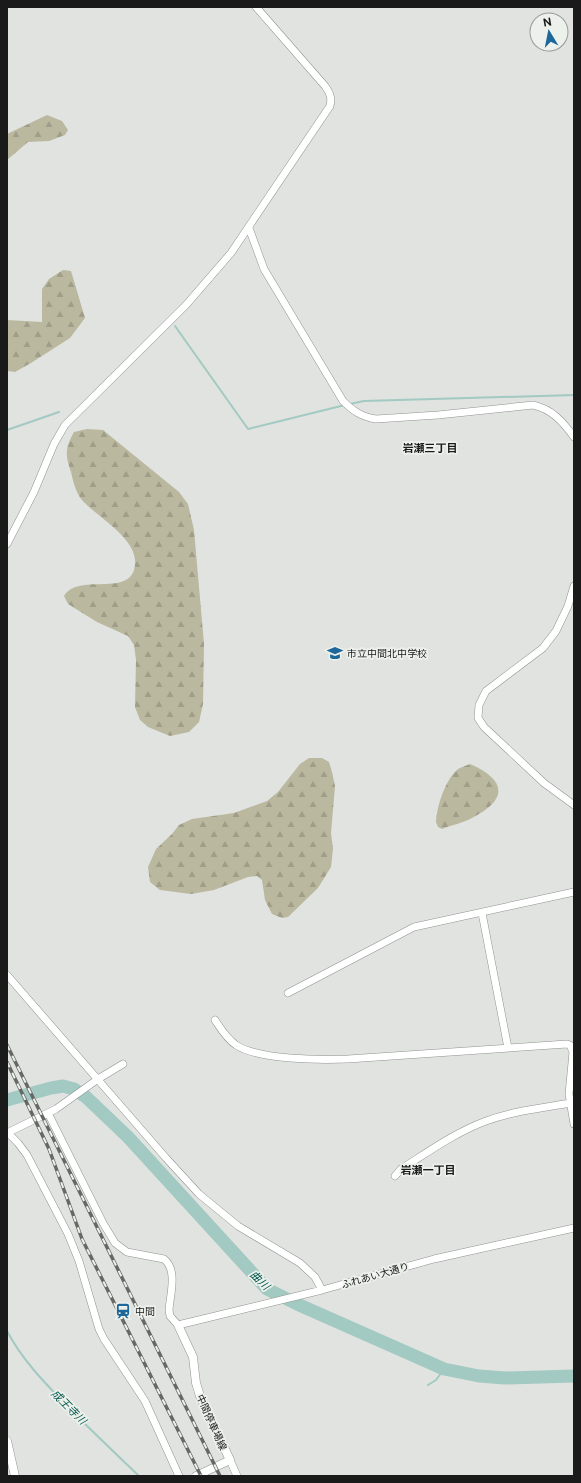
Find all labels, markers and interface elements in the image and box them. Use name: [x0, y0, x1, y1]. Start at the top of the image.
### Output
north arrow: [529, 12, 569, 52]
text: N: [542, 15, 553, 29]
district label: 岩瀬三丁目: [403, 442, 458, 454]
school or university icon: 市立中間北中学校: [326, 644, 344, 662]
place label: 市立中間北中学校: [347, 647, 427, 659]
district label: 岩瀬一丁目: [401, 1164, 456, 1176]
street label: ふれあい大通り: [340, 1260, 410, 1290]
water label: 曲川: [248, 1268, 273, 1293]
station icon: 中間: [114, 1302, 132, 1320]
place label: 中間: [135, 1305, 155, 1317]
water label: 成王寺川: [49, 1387, 90, 1428]
street label: 中間停車場線: [194, 1392, 230, 1452]

